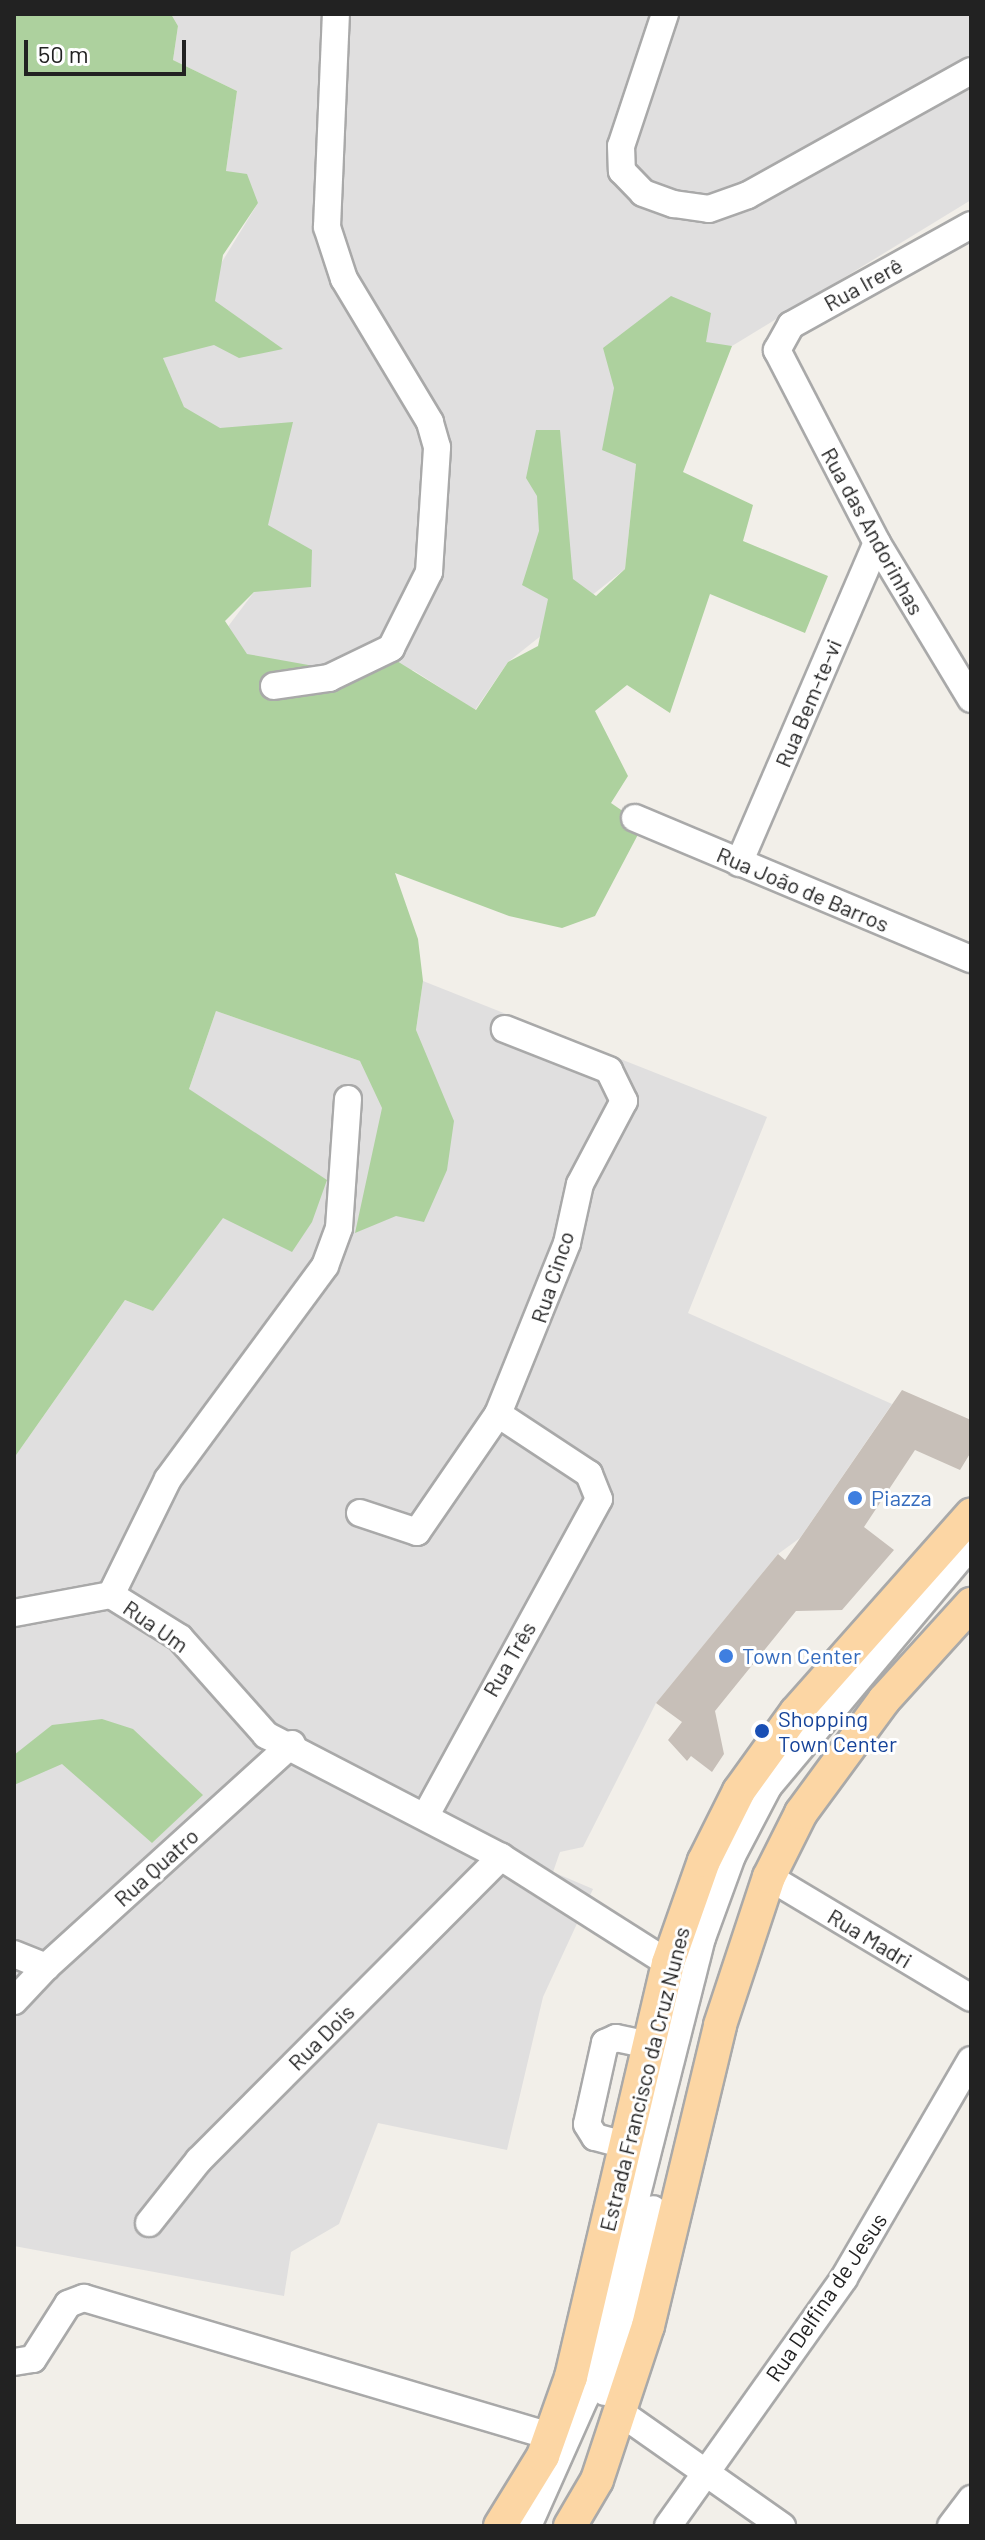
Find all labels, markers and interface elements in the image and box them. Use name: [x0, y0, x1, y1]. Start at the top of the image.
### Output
scale bar: [28, 24, 190, 74]
text: 50 m: [38, 39, 89, 68]
street label: Rua Irerê: [819, 252, 907, 316]
street label: Rua das Andorinhas: [816, 443, 930, 619]
street label: Rua Bem-te-vi: [769, 635, 847, 771]
street label: Rua João de Barros: [713, 841, 893, 937]
street label: Rua Cinco: [525, 1228, 579, 1326]
place label: Piazza: [871, 1485, 932, 1511]
marker: Piazza: [846, 1489, 864, 1507]
street label: Rua Um: [118, 1594, 194, 1658]
street label: Rua Três: [477, 1617, 541, 1701]
place label: Town Center: [742, 1643, 861, 1669]
marker: Town Center: [717, 1647, 735, 1665]
place label: Shopping Town Center: [778, 1705, 897, 1756]
marker: Shopping Town Center: [753, 1722, 771, 1740]
street label: Rua Quatro: [108, 1822, 204, 1912]
street label: Rua Madri: [823, 1903, 917, 1973]
street label: Estrada Francisco da Cruz Nunes: [593, 1924, 695, 2234]
street label: Rua Dois: [282, 1998, 360, 2076]
street label: Rua Delfina de Jesus: [760, 2208, 892, 2386]

